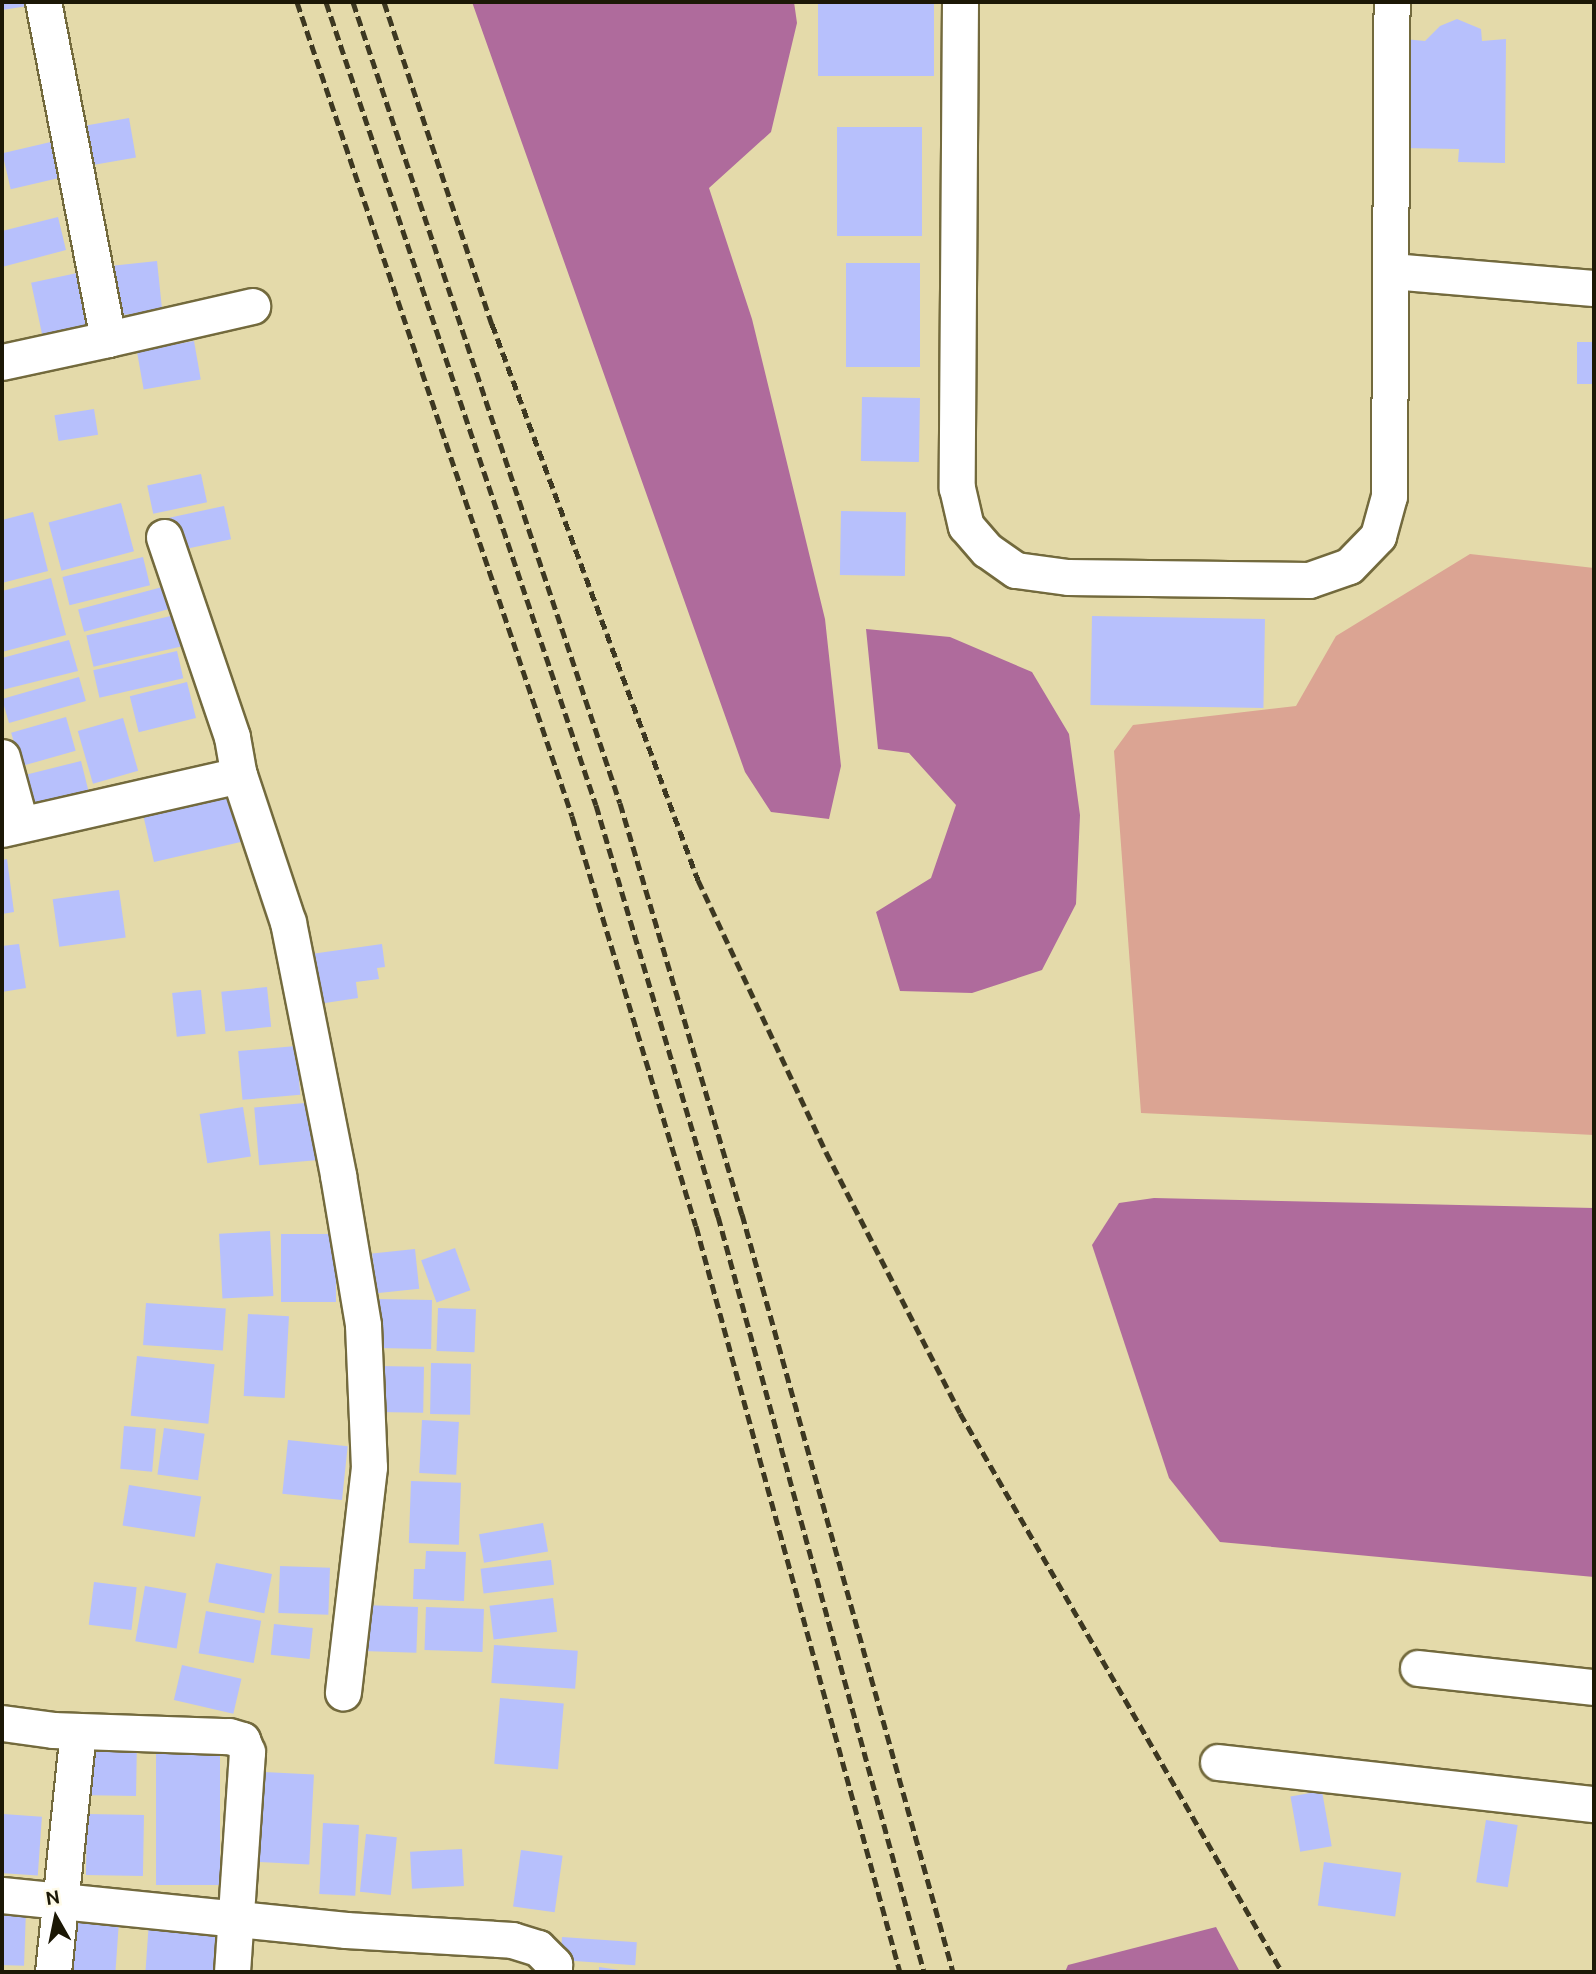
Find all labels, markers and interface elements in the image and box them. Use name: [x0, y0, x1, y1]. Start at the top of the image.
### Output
north arrow: [21, 1883, 91, 1953]
text: N: [44, 1885, 61, 1909]

